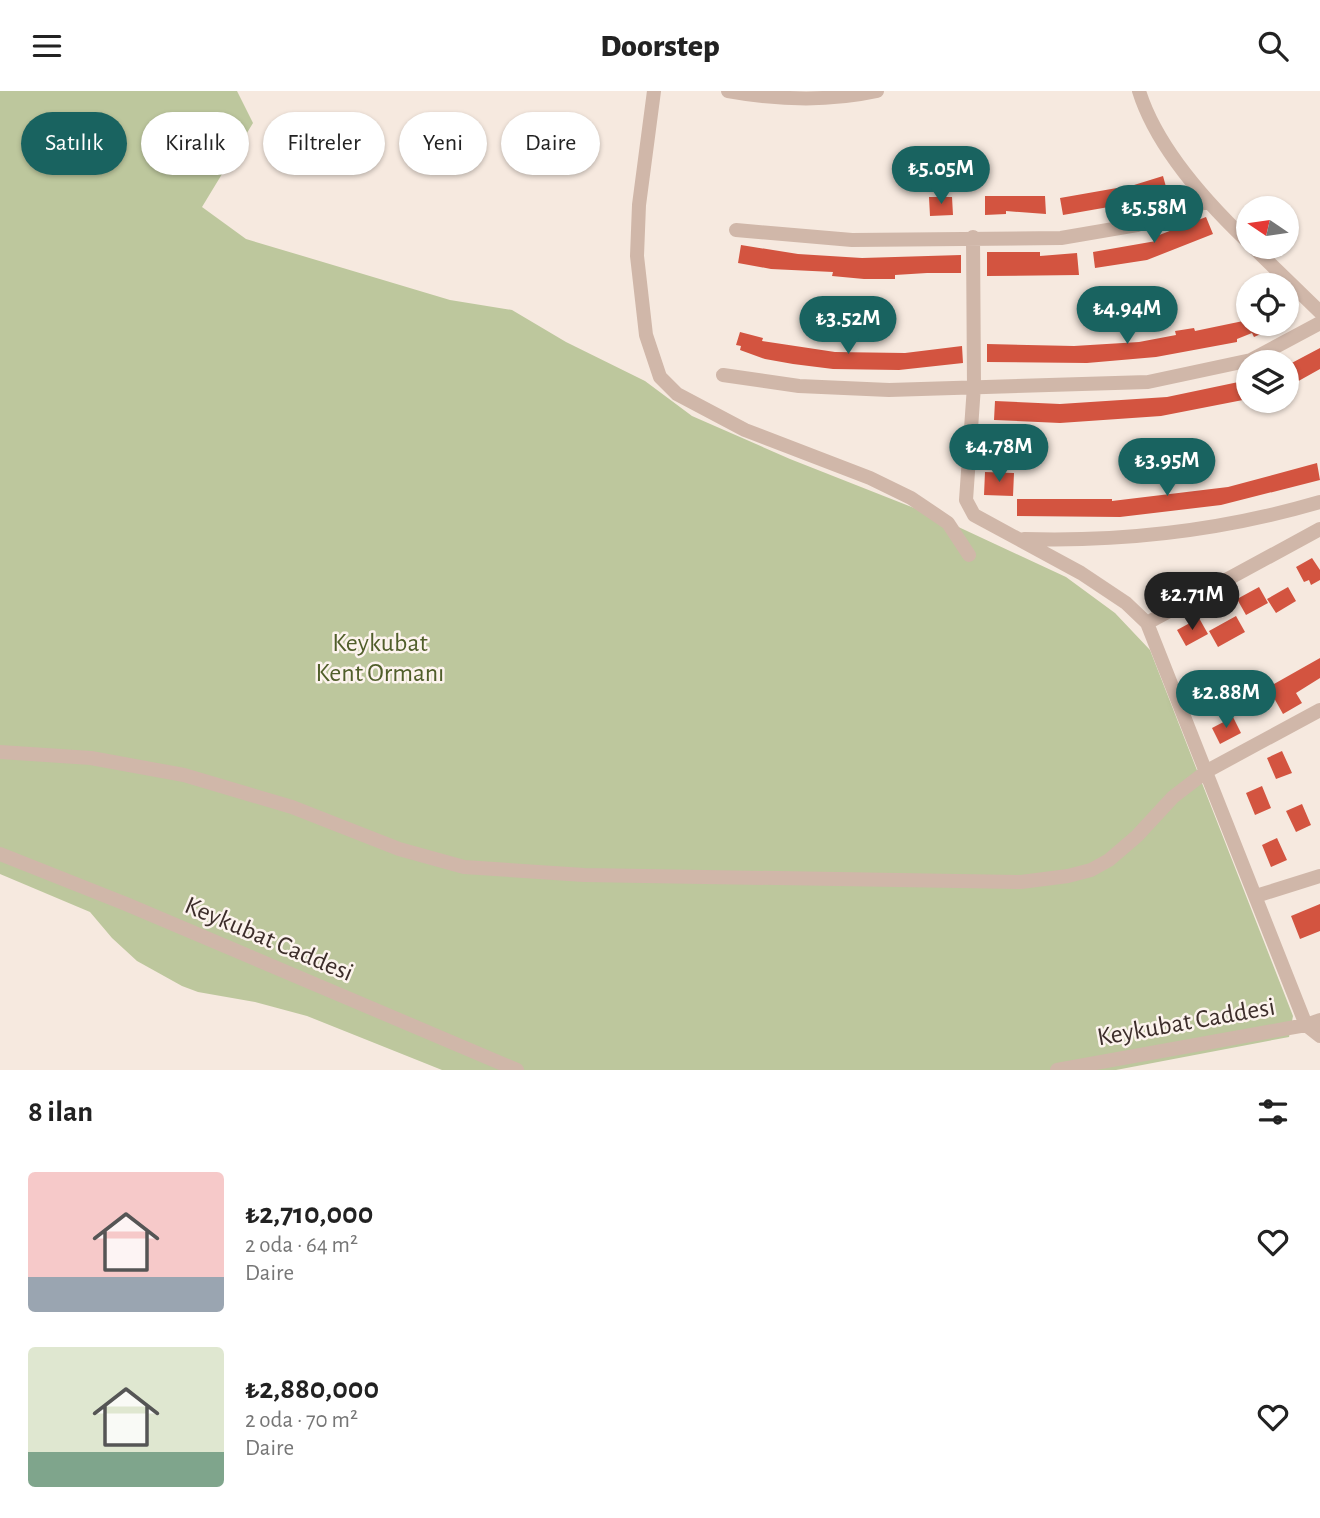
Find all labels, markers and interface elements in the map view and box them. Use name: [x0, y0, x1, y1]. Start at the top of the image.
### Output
icon: menu: [28, 27, 66, 65]
icon: search: [1254, 27, 1292, 65]
text: Doorstep: [600, 30, 720, 62]
chip: Satılık: [21, 112, 127, 175]
chip: Kiralık: [141, 112, 249, 175]
chip: Filtreler: [263, 112, 385, 175]
chip: Yeni: [399, 112, 487, 175]
chip: Daire: [501, 112, 600, 175]
pin: ₺5.05M: [884, 146, 998, 206]
text: ₺5.05M: [908, 157, 974, 180]
pin: ₺5.58M: [1097, 185, 1211, 245]
text: ₺5.58M: [1121, 196, 1187, 219]
north arrow: [1236, 196, 1298, 259]
map controls: [1236, 196, 1299, 413]
button: locate: [1236, 273, 1299, 336]
pin: ₺4.94M: [1070, 287, 1184, 346]
pin: ₺3.52M: [791, 296, 905, 356]
text: ₺4.94M: [1093, 297, 1161, 320]
text: ₺3.52M: [815, 307, 881, 330]
button: layers: [1236, 350, 1299, 413]
pin: ₺4.78M: [942, 425, 1056, 484]
text: ₺4.78M: [965, 435, 1033, 458]
pin: ₺3.95M: [1110, 439, 1224, 498]
text: ₺3.95M: [1134, 449, 1200, 472]
pin: ₺2.71M: [1135, 573, 1249, 632]
text: ₺2.71M: [1160, 583, 1224, 606]
park label: Keykubat Kent Ormanı: [316, 630, 444, 686]
pin: ₺2.88M: [1169, 671, 1283, 730]
text: ₺2.88M: [1192, 681, 1260, 704]
street label: Keykubat Caddesi: [181, 892, 357, 986]
street label: Keykubat Caddesi: [1095, 994, 1277, 1050]
icon: filters: [1254, 1093, 1292, 1131]
text: 8 ilan: [28, 1097, 93, 1127]
text: ₺2,710,000: [245, 1199, 373, 1229]
icon: home: [84, 1200, 168, 1284]
icon: heart: [1254, 1223, 1292, 1261]
text: 2 oda · 64 m²: [245, 1234, 358, 1257]
text: Daire: [245, 1262, 294, 1285]
text: ₺2,880,000: [245, 1374, 379, 1404]
icon: home: [84, 1375, 168, 1459]
icon: heart: [1254, 1398, 1292, 1436]
text: 2 oda · 70 m²: [245, 1409, 358, 1432]
text: Daire: [245, 1437, 294, 1460]

